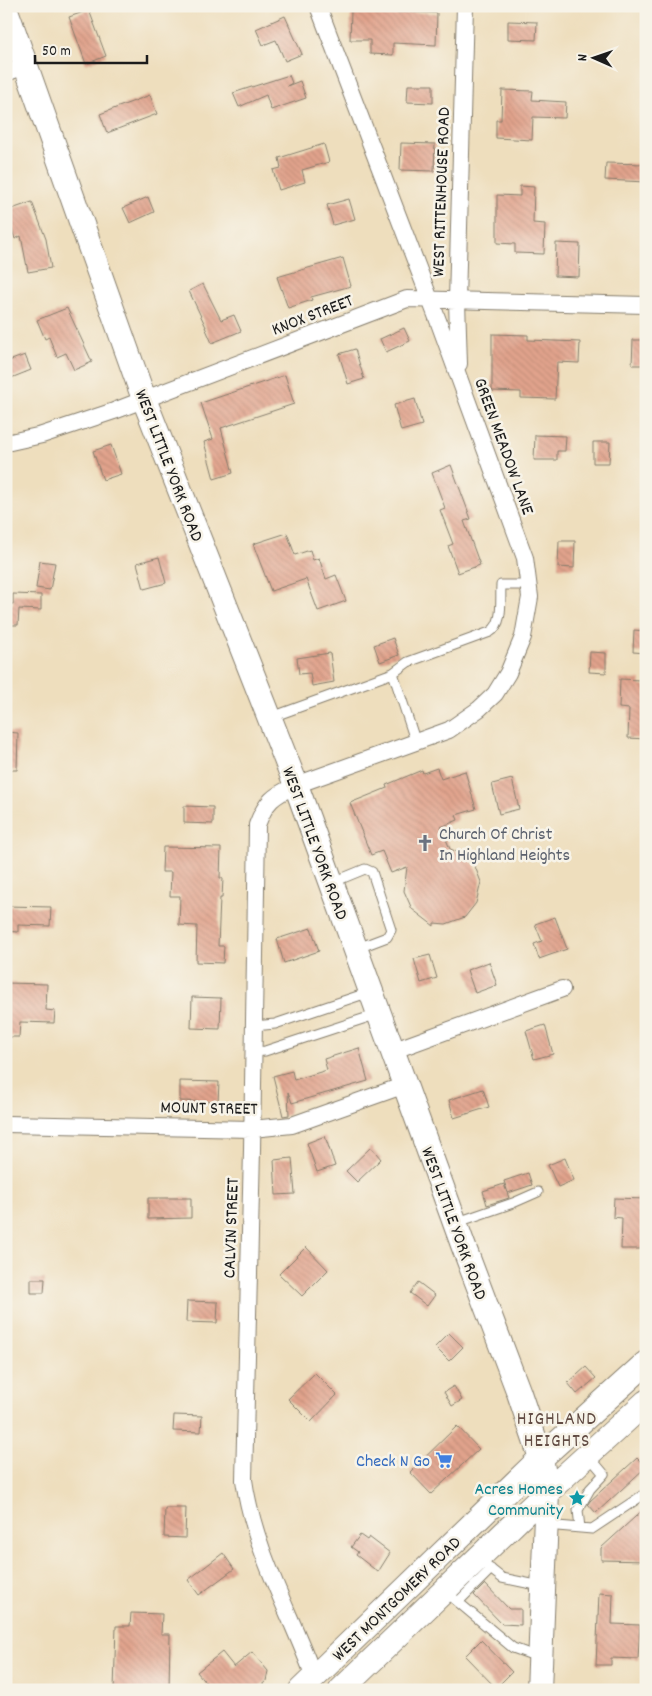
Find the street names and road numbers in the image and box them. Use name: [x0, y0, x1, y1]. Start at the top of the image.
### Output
street label: WEST RITTENHOUSE ROAD: [427, 107, 458, 278]
street label: KNOX STREET: [269, 289, 357, 343]
street label: GREEN MEADOW LANE: [466, 375, 539, 519]
street label: WEST LITTLE YORK ROAD: [127, 386, 208, 546]
street label: WEST LITTLE YORK ROAD: [274, 764, 353, 924]
street label: MOUNT STREET: [160, 1096, 258, 1123]
street label: WEST LITTLE YORK ROAD: [413, 1144, 492, 1304]
street label: CALVIN STREET: [218, 1177, 247, 1279]
street label: WEST MONTGOMERY ROAD: [328, 1532, 468, 1668]

